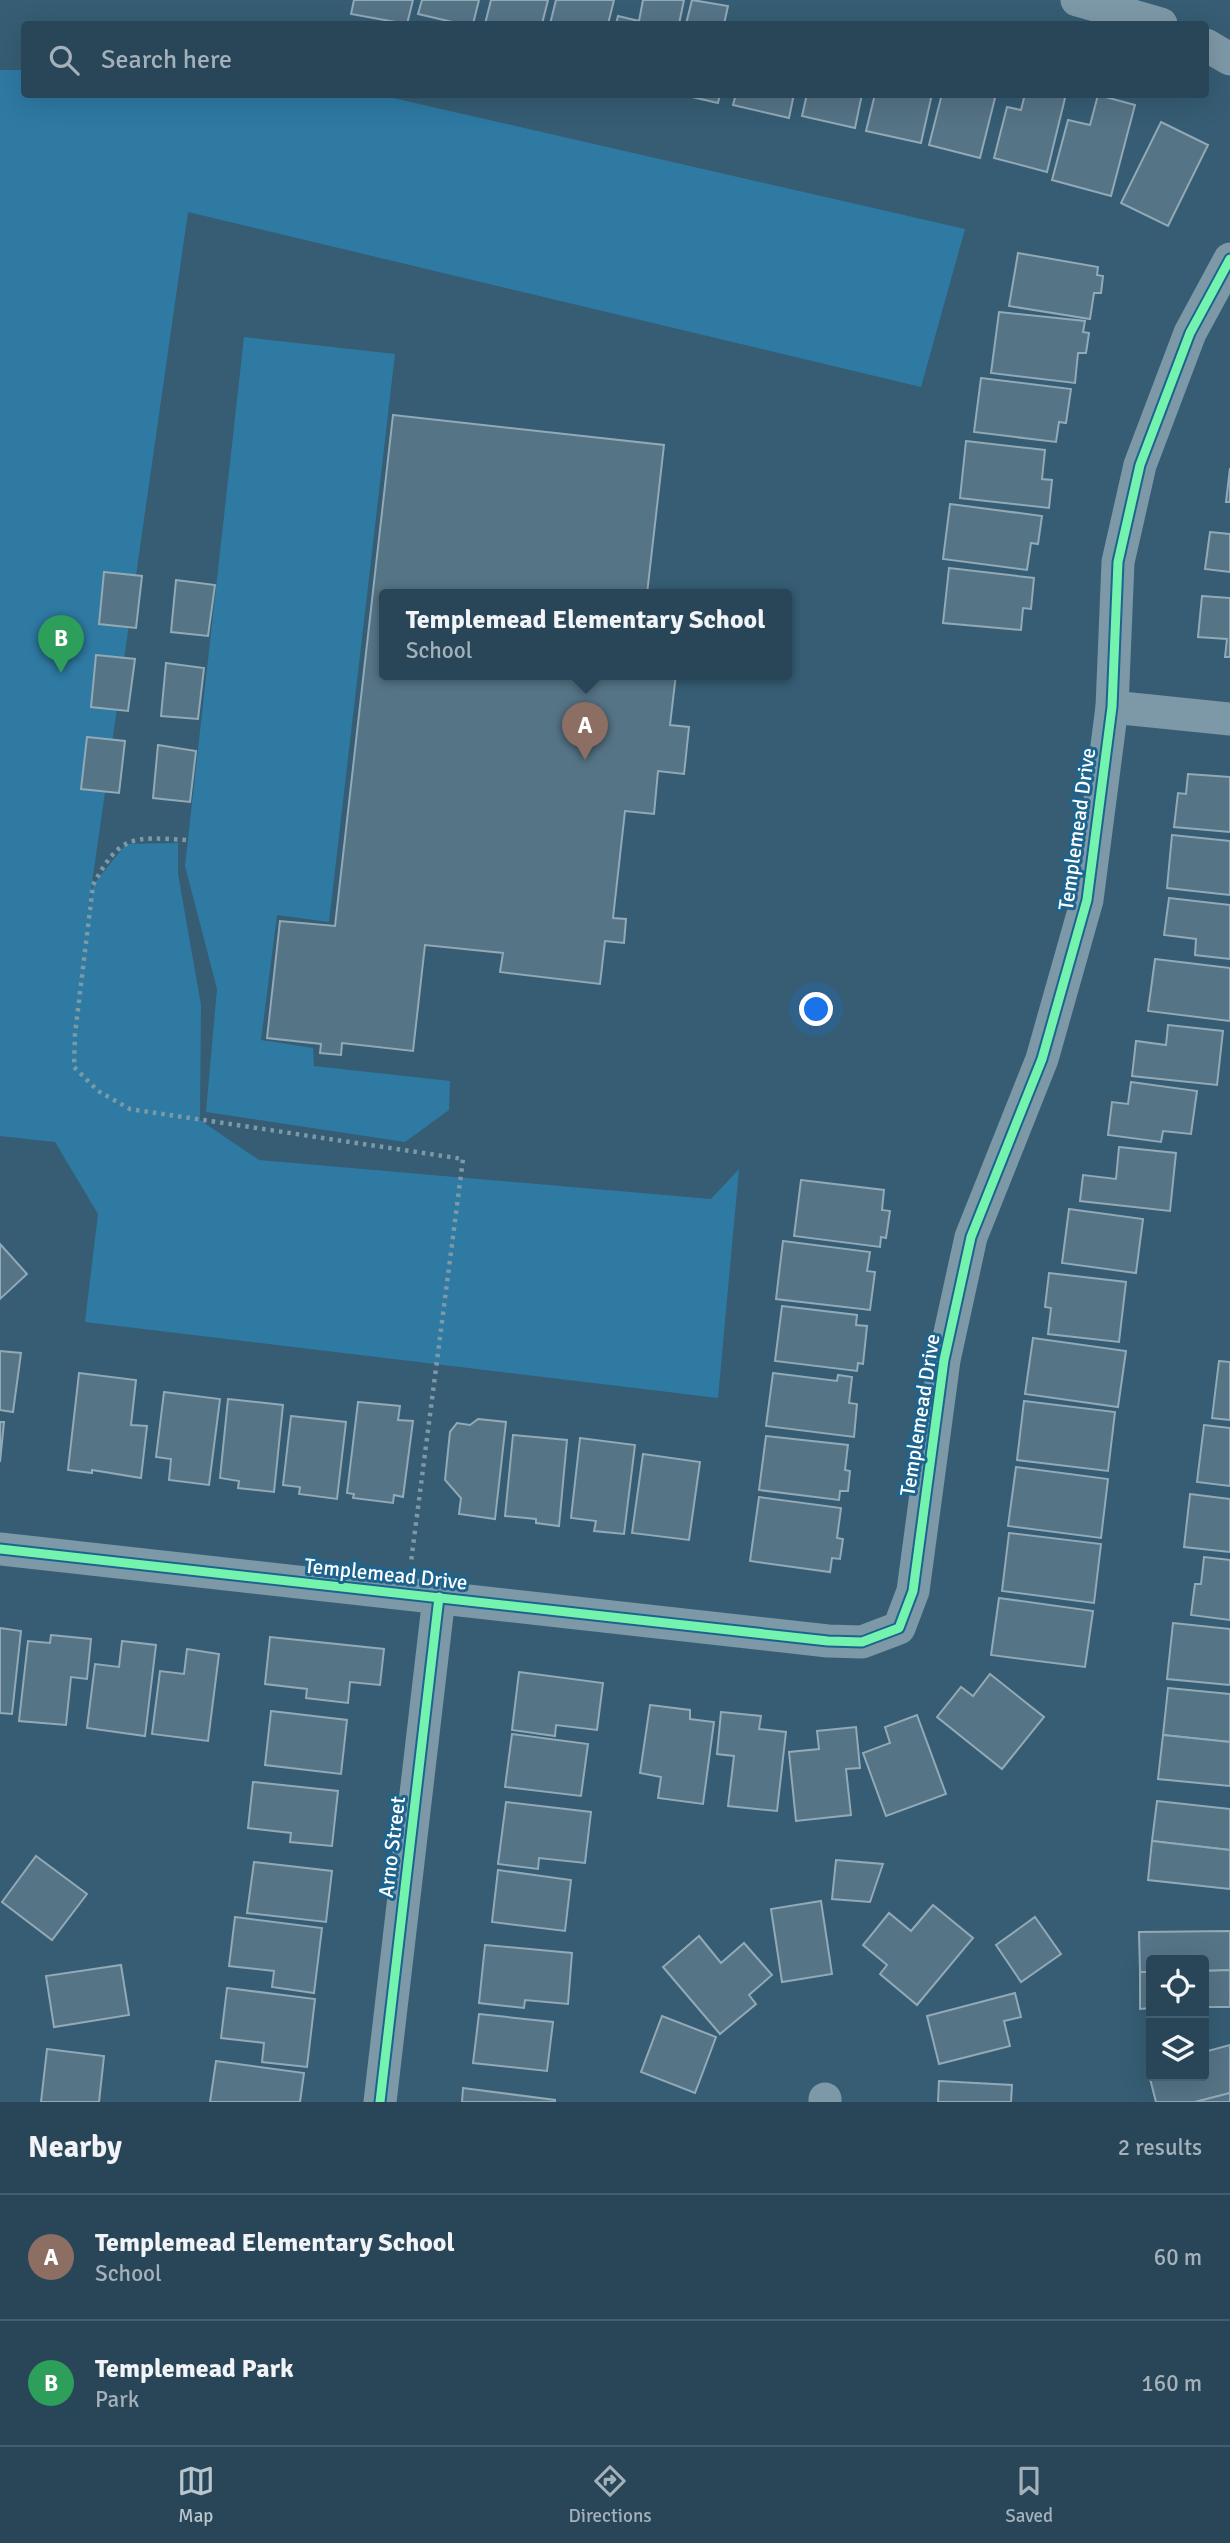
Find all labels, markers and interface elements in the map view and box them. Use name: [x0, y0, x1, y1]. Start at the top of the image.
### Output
search box: [21, 21, 1209, 98]
icon: search: [45, 41, 83, 79]
text: Search here: [101, 44, 232, 76]
popup: [379, 589, 792, 680]
text: Templemead Elementary School: [406, 604, 765, 636]
pin: B: [38, 615, 84, 673]
text: School: [406, 636, 473, 665]
pin: A: [562, 702, 608, 760]
street label: Templemead Drive: [1053, 746, 1101, 912]
your location: [799, 992, 833, 1026]
street label: Templemead Drive: [894, 1332, 946, 1498]
street label: Templemead Drive: [303, 1553, 469, 1595]
street label: Arno Street: [373, 1795, 411, 1899]
map controls: [1146, 1955, 1209, 2081]
button: locate: [1146, 1955, 1209, 2018]
button: layers: [1146, 2018, 1209, 2081]
text: Nearby: [28, 2129, 122, 2166]
text: 2 results: [1118, 2133, 1202, 2162]
text: Templemead Elementary School: [95, 2227, 455, 2259]
text: A: [44, 2243, 58, 2272]
text: 60 m: [1154, 2243, 1202, 2272]
text: School: [95, 2259, 162, 2288]
text: Templemead Park: [95, 2353, 294, 2385]
text: B: [44, 2369, 58, 2398]
text: 160 m: [1141, 2369, 1202, 2398]
text: Park: [95, 2385, 139, 2414]
tab: Map: [177, 2462, 215, 2528]
tab: Directions: [569, 2462, 652, 2528]
tab: Saved: [1005, 2462, 1053, 2528]

